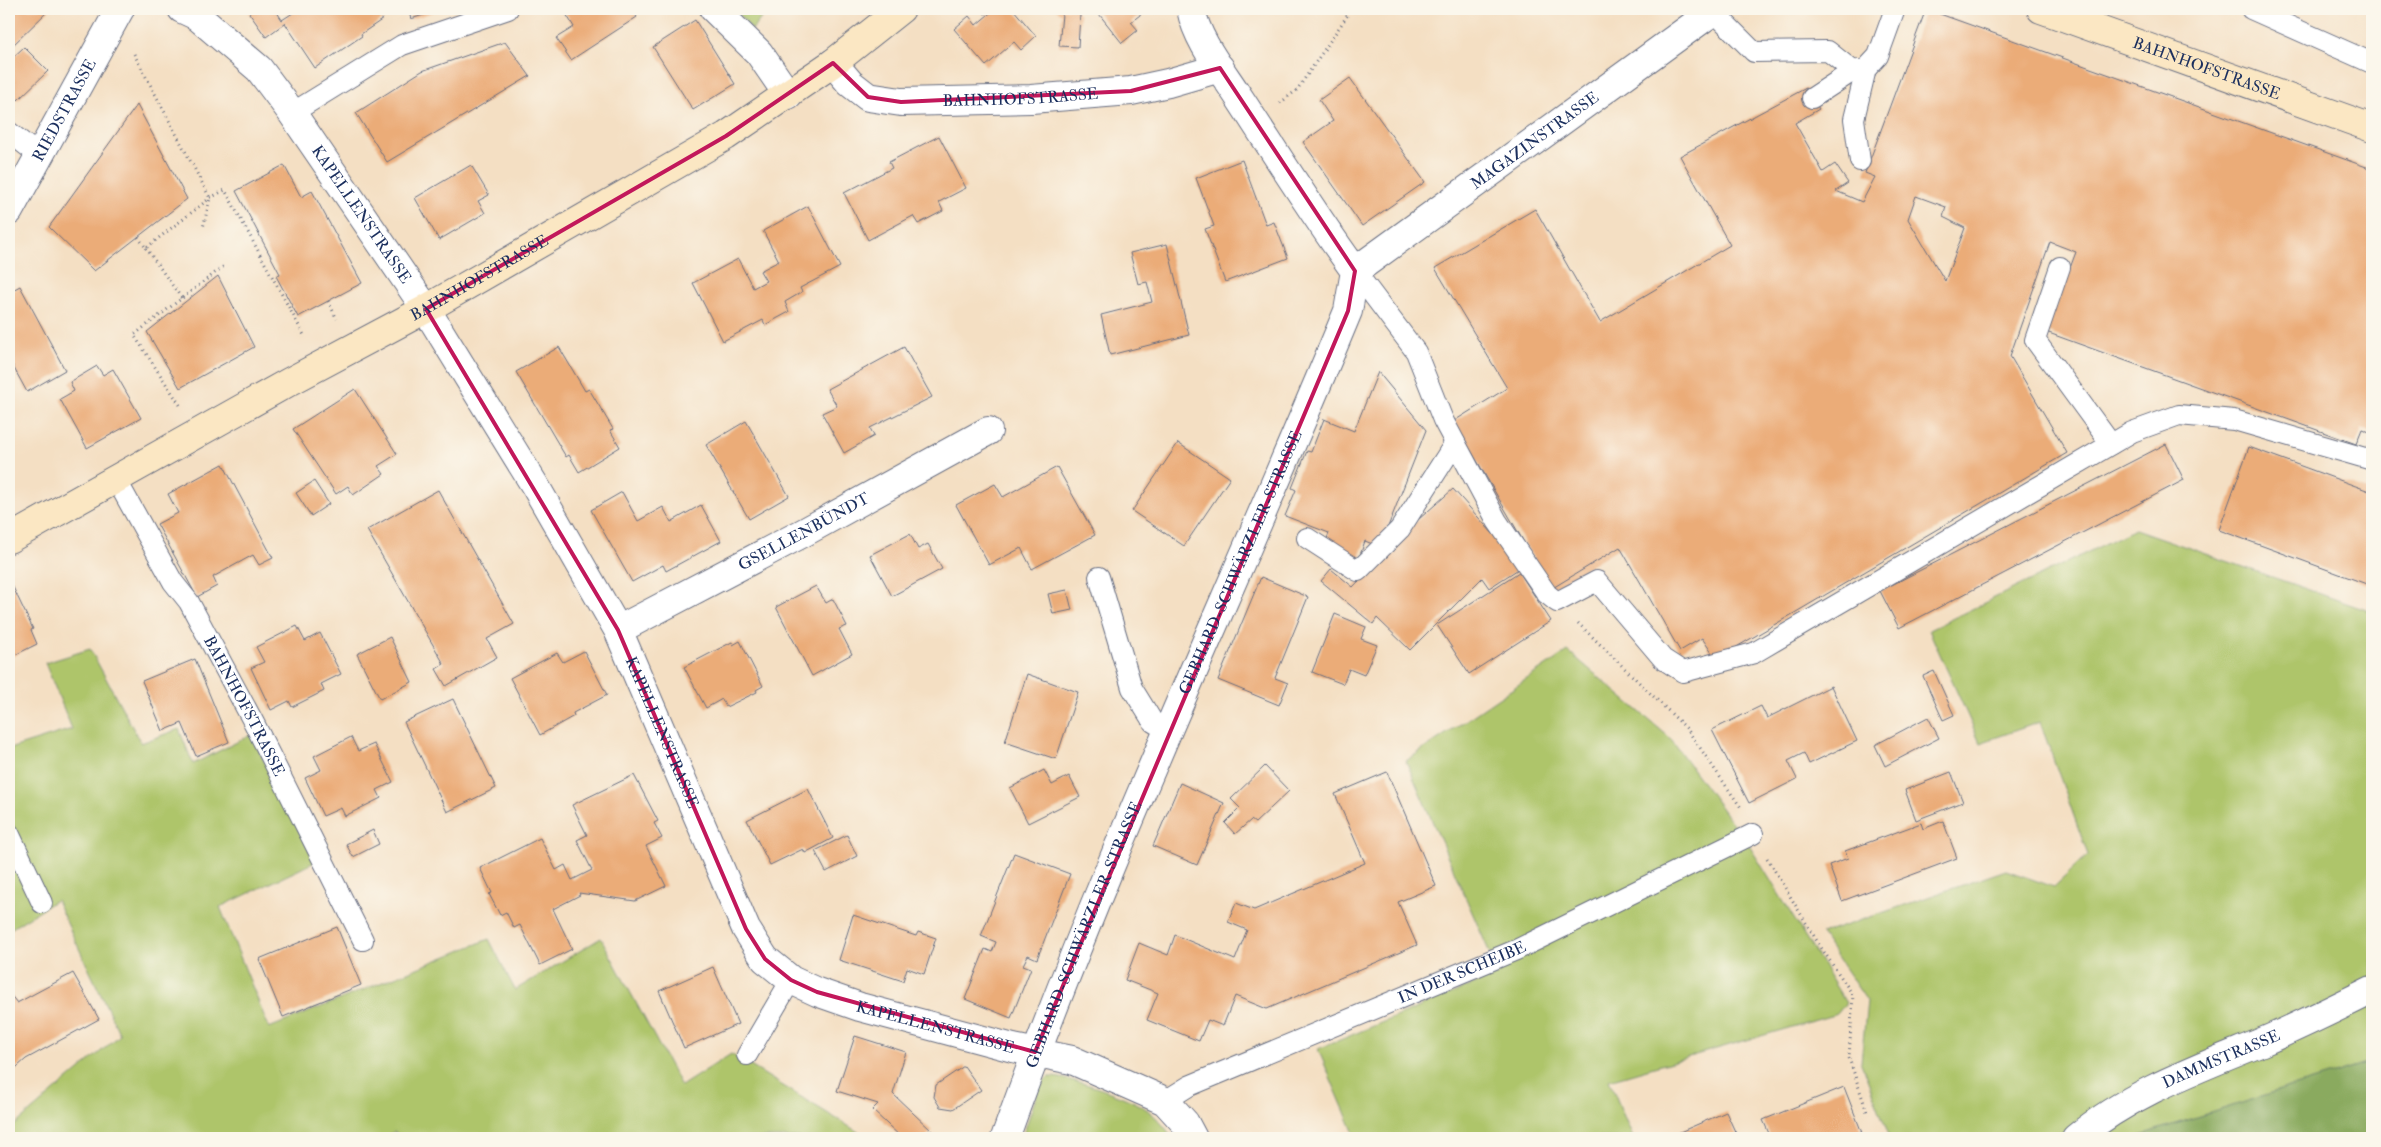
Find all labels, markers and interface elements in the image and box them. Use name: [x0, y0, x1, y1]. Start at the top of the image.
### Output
street label: BAHNHOFSTRASSE: [2130, 33, 2283, 104]
street label: RIEDSTRASSE: [28, 55, 101, 165]
street label: BAHNHOFSTRASSE: [942, 84, 1099, 111]
street label: MAGAZINSTRASSE: [1467, 87, 1603, 194]
street label: KAPELLENSTRASSE: [307, 141, 416, 287]
street label: BAHNHOFSTRASSE: [407, 231, 552, 325]
street label: GEBHARD-SCHWÄRZLER-STRASSE: [1175, 427, 1307, 698]
street label: GSELLENBÜNDT: [735, 488, 873, 575]
street label: BAHNHOFSTRASSE: [199, 632, 289, 780]
street label: KAPELLENSTRASSE: [621, 653, 703, 811]
street label: GEBHARD-SCHWÄRZLER-STRASSE: [1021, 798, 1146, 1071]
street label: IN DER SCHEIBE: [1395, 937, 1529, 1008]
street label: KAPELLENSTRASSE: [854, 996, 1017, 1058]
street label: DAMMSTRASSE: [2159, 1025, 2283, 1093]

